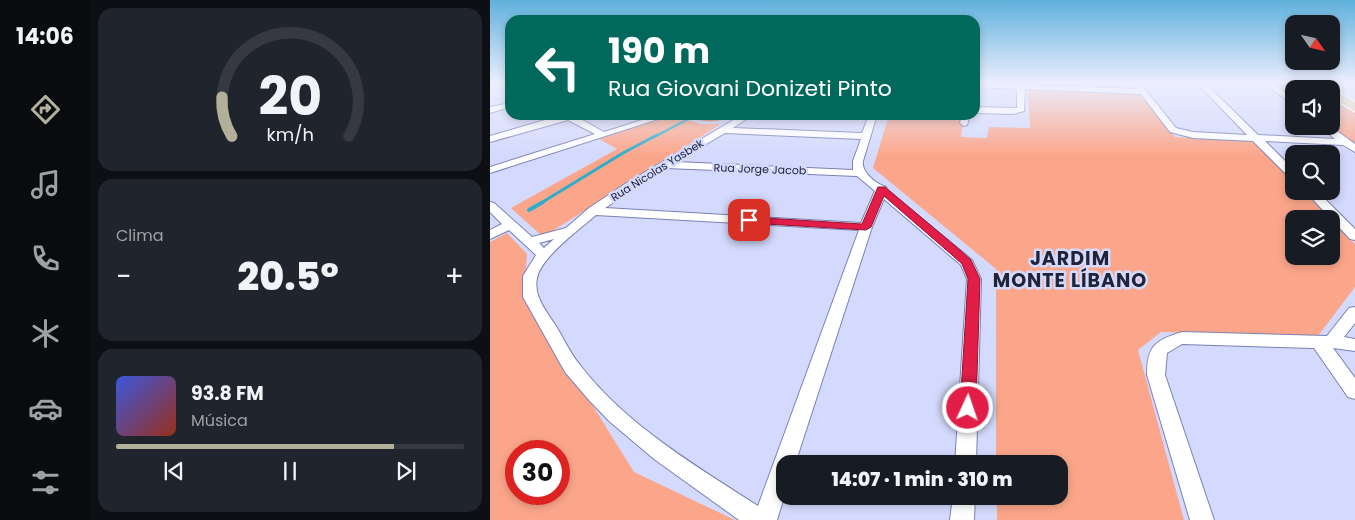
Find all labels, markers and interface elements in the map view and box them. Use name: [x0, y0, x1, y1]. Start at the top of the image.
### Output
north arrow: [1285, 15, 1340, 70]
map controls: [1285, 15, 1340, 265]
text: 14:06: [16, 21, 74, 52]
text: 190 m: [608, 26, 710, 75]
icon: left: [525, 35, 590, 100]
text: 20: [258, 60, 322, 133]
text: Rua Giovani Donizeti Pinto: [608, 73, 892, 104]
button: sound: [1285, 80, 1340, 135]
icon: directions: [28, 92, 63, 127]
text: km/h: [266, 122, 314, 147]
street label: Rua Nicolas Yasbek: [608, 135, 707, 205]
button: search: [1285, 145, 1340, 200]
street label: Rua Jorge Jacob: [713, 159, 807, 179]
icon: music: [28, 167, 63, 202]
pin: [728, 199, 770, 241]
icon: arrive: [735, 206, 763, 234]
button: layers: [1285, 210, 1340, 265]
text: Clima: [116, 224, 164, 247]
icon: phone: [28, 241, 63, 276]
district label: JARDIM MONTE LÍBANO: [993, 245, 1147, 294]
text: 20.5°: [238, 250, 339, 303]
text: −: [116, 257, 131, 296]
text: +: [445, 257, 464, 296]
icon: climate: [28, 316, 63, 351]
text: 93.8 FM: [191, 380, 264, 407]
position arrow: [941, 381, 993, 433]
icon: car: [28, 391, 63, 426]
text: Música: [191, 409, 248, 432]
speed limit sign: 30: [505, 440, 570, 505]
icon: previous: [160, 457, 188, 485]
icon: pause: [276, 457, 304, 485]
icon: next: [392, 457, 420, 485]
icon: filters: [28, 465, 63, 500]
text: 14:07 · 1 min · 310 m: [832, 466, 1012, 493]

